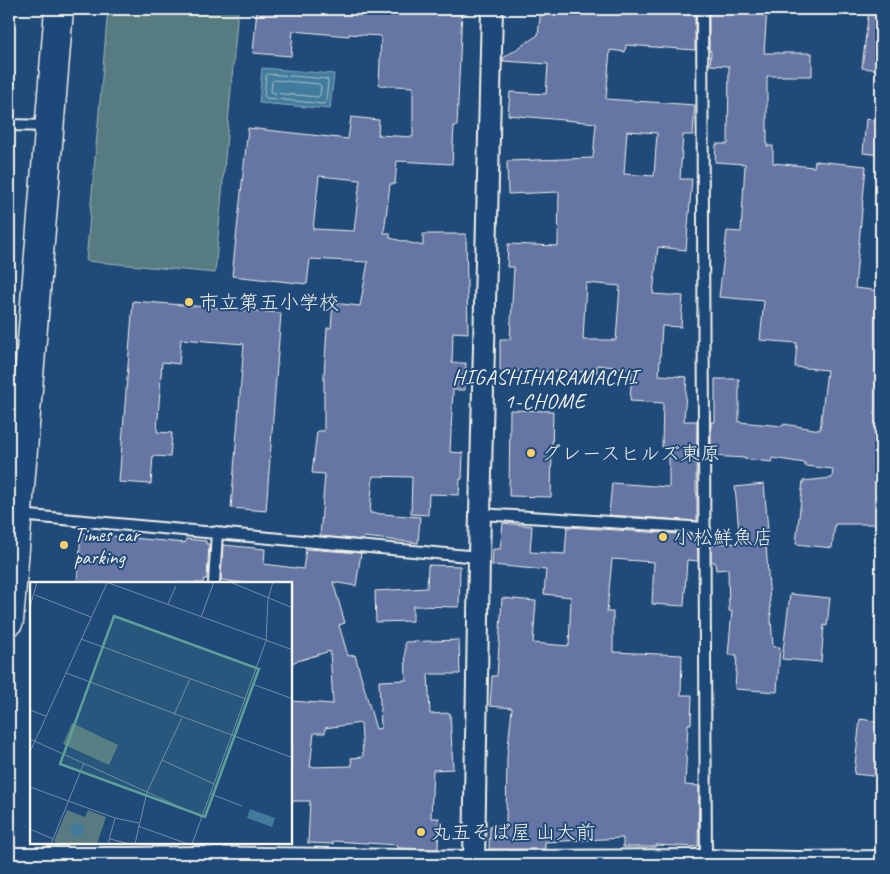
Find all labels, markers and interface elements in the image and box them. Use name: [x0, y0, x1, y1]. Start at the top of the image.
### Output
place label: 市立第五小学校: [199, 290, 339, 315]
marker: 市立第五小学校: [183, 296, 195, 308]
district label: HIGASHIHARAMACHI 1-CHOME: [452, 364, 641, 414]
place label: グレースヒルズ東原: [541, 441, 720, 466]
marker: グレースヒルズ東原: [525, 447, 537, 459]
place label: Times car parking: [74, 522, 141, 570]
place label: 小松鮮魚店: [673, 525, 773, 550]
marker: 小松鮮魚店: [657, 531, 669, 543]
marker: Times car parking: [58, 539, 70, 551]
inset map: [30, 582, 292, 844]
place label: 丸五そば屋 山大前: [431, 820, 596, 845]
marker: 丸五そば屋 山大前: [415, 826, 427, 838]

